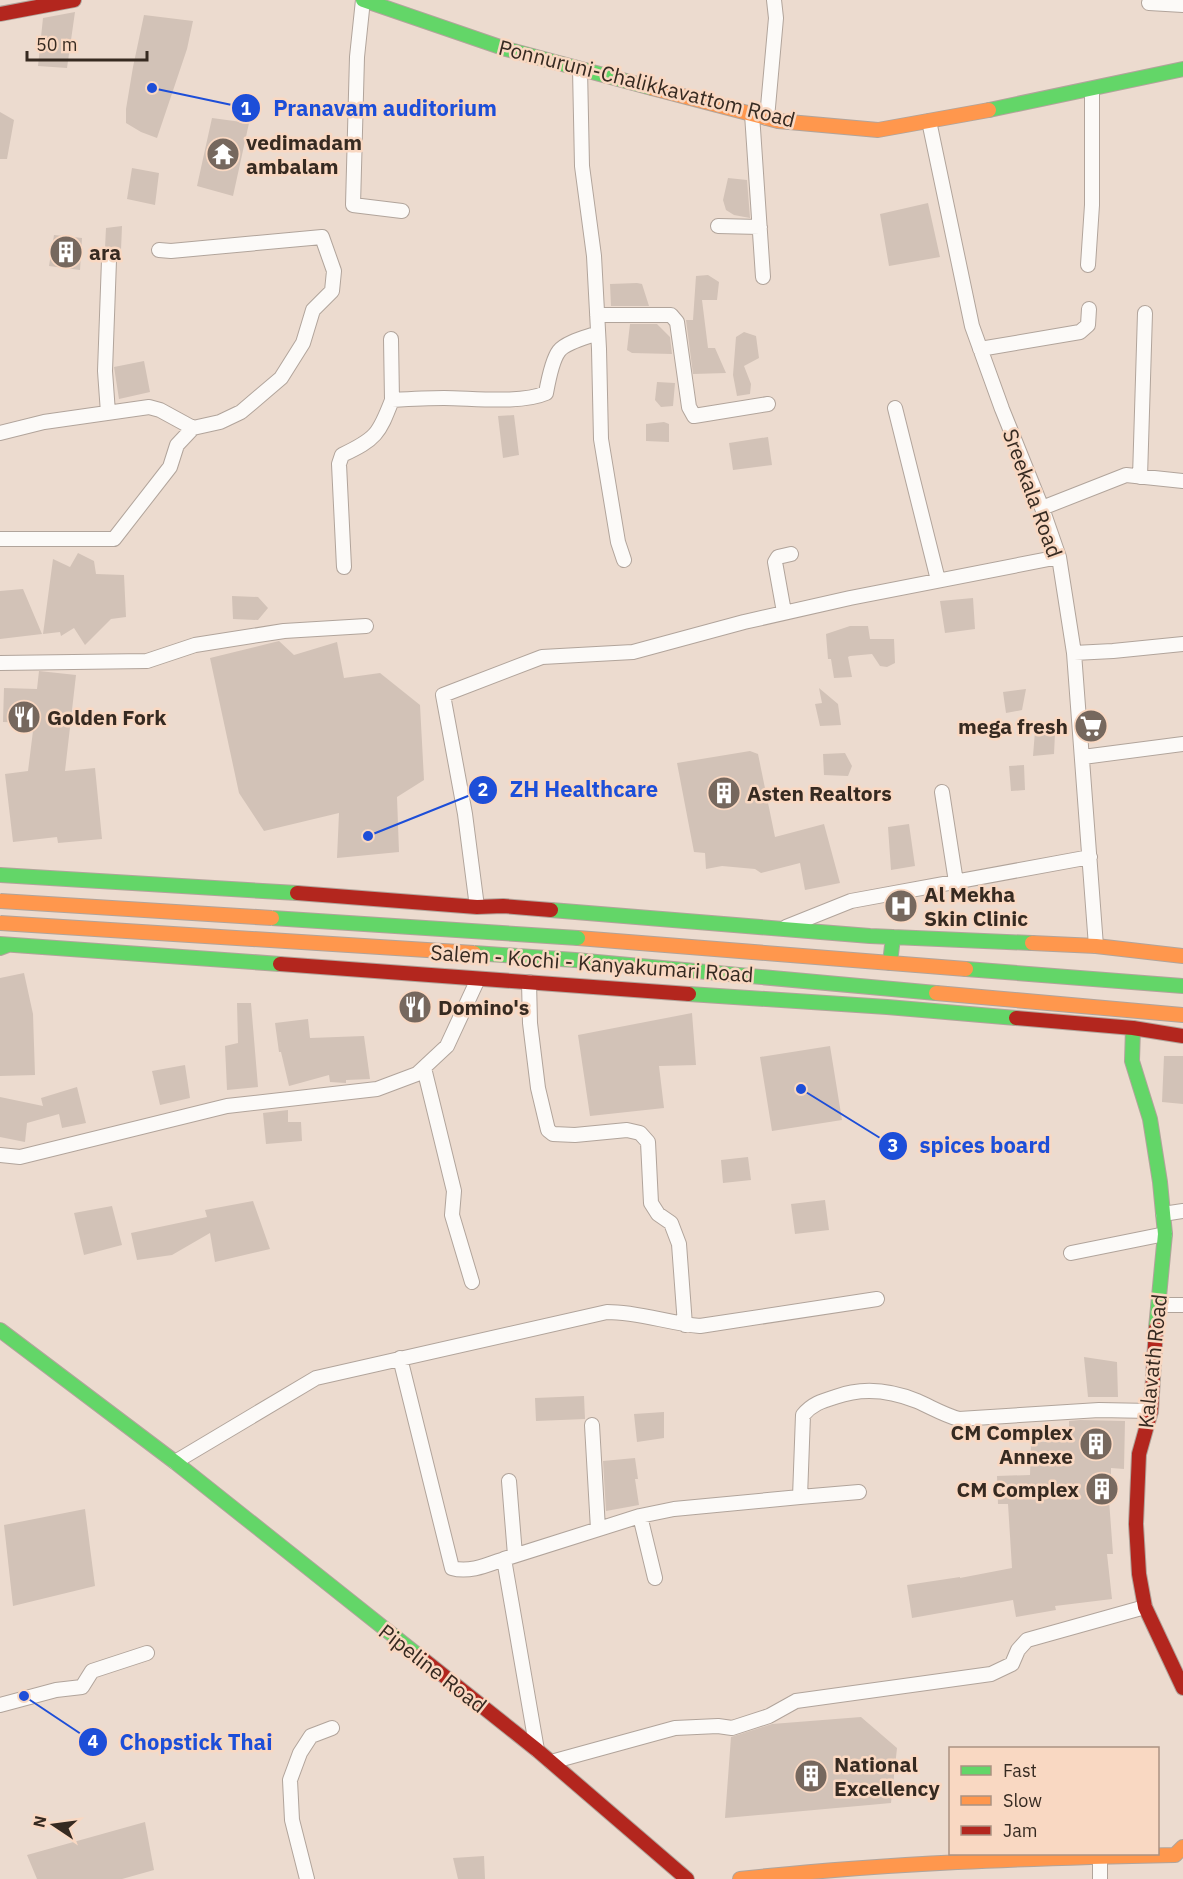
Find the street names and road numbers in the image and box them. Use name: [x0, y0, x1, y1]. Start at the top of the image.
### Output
street label: Ponnuruni-Chalikkavattom Road: [496, 33, 798, 133]
street label: Sreekala Road: [997, 425, 1069, 561]
street label: Salem - Kochi - Kanyakumari Road: [430, 938, 754, 988]
street label: Kalavath Road: [1131, 1292, 1173, 1430]
street label: Pipeline Road: [373, 1617, 493, 1719]

